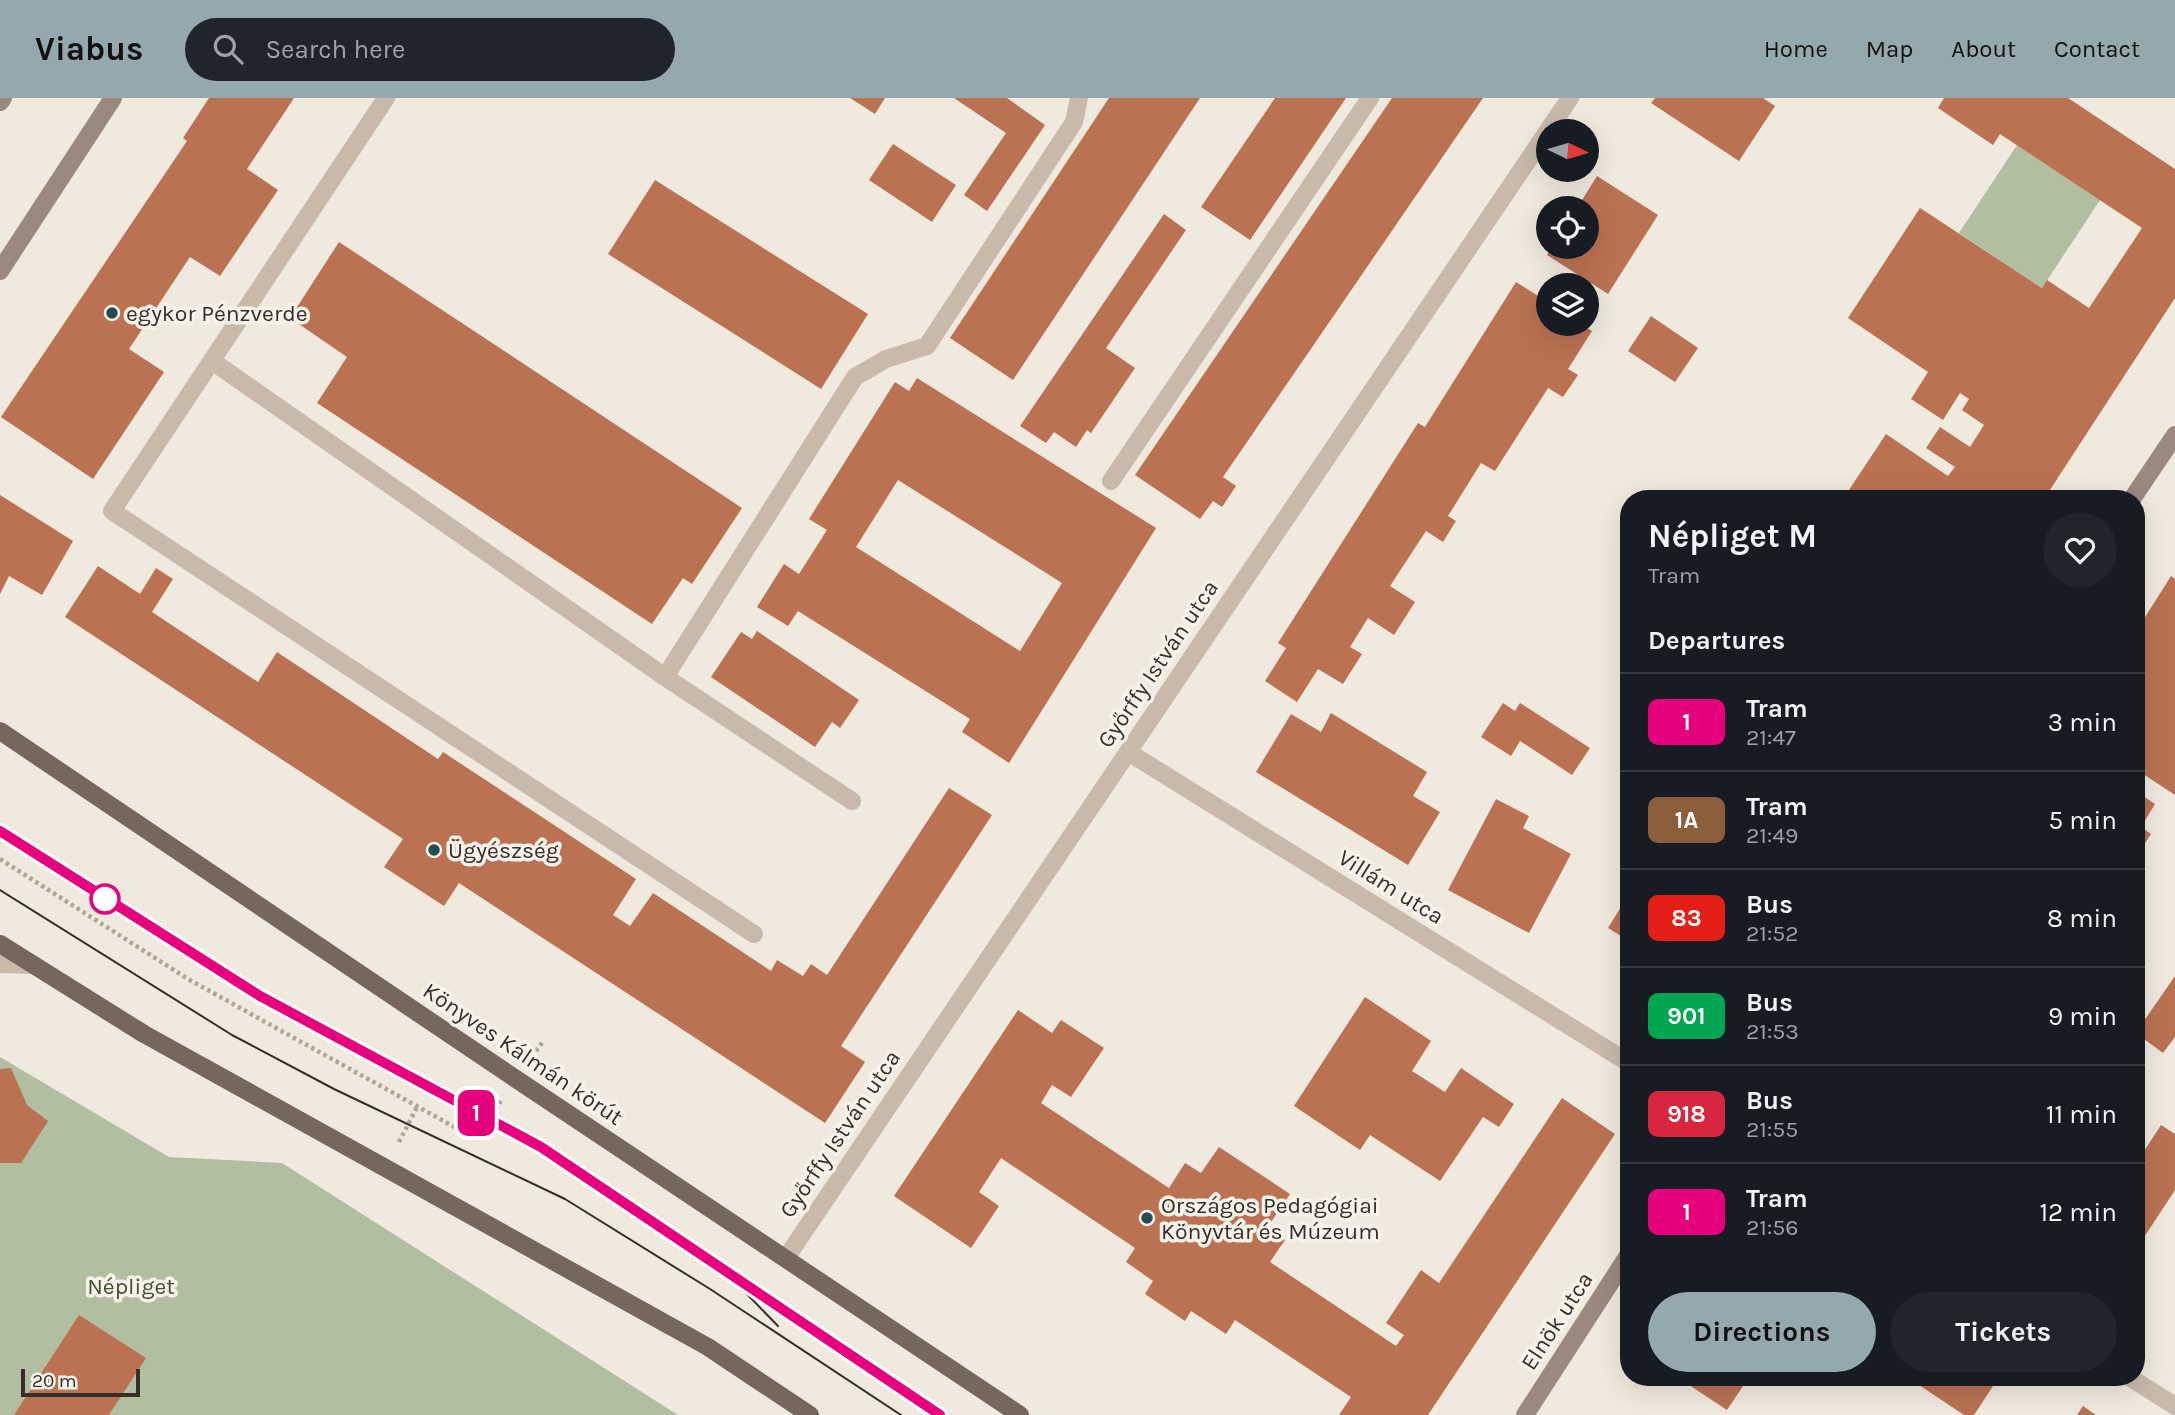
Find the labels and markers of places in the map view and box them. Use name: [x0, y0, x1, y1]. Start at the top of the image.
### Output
place label: egykor Pénzverde: [126, 300, 308, 327]
marker: egykor Pénzverde: [104, 305, 120, 321]
place label: Ügyészség: [448, 837, 559, 864]
marker: Ügyészség: [426, 842, 442, 858]
unlabelled marker: [90, 884, 120, 914]
place label: Országos Pedagógiai Könyvtár és Múzeum: [1161, 1192, 1380, 1245]
marker: Országos Pedagógiai Könyvtár és Múzeum: [1139, 1210, 1155, 1226]

